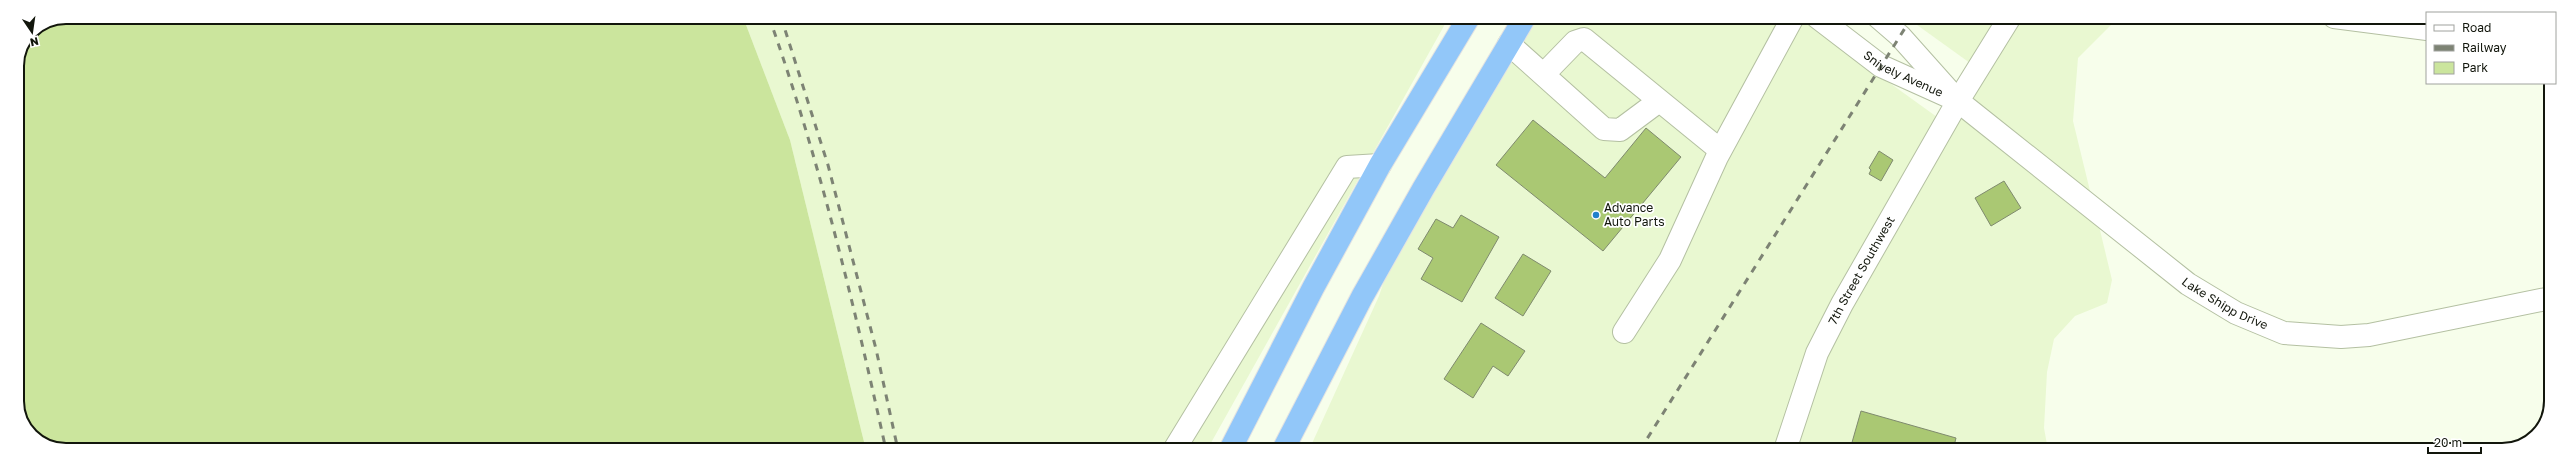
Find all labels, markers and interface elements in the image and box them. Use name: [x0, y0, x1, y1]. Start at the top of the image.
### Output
north arrow: [12, 12, 52, 52]
legend: [2426, 12, 2556, 84]
text: Road: [2462, 20, 2491, 35]
text: N: [29, 35, 40, 50]
text: Railway: [2462, 40, 2507, 55]
street label: Snively Avenue: [1861, 47, 1946, 100]
text: Park: [2462, 60, 2488, 75]
place label: Advance Auto Parts: [1604, 200, 1665, 229]
marker: Advance Auto Parts: [1591, 210, 1601, 220]
street label: 7th Street Southwest: [1825, 213, 1898, 327]
street label: Lake Shipp Drive: [2179, 274, 2270, 333]
scale bar: [2428, 429, 2481, 455]
text: 20 m: [2434, 435, 2462, 450]

